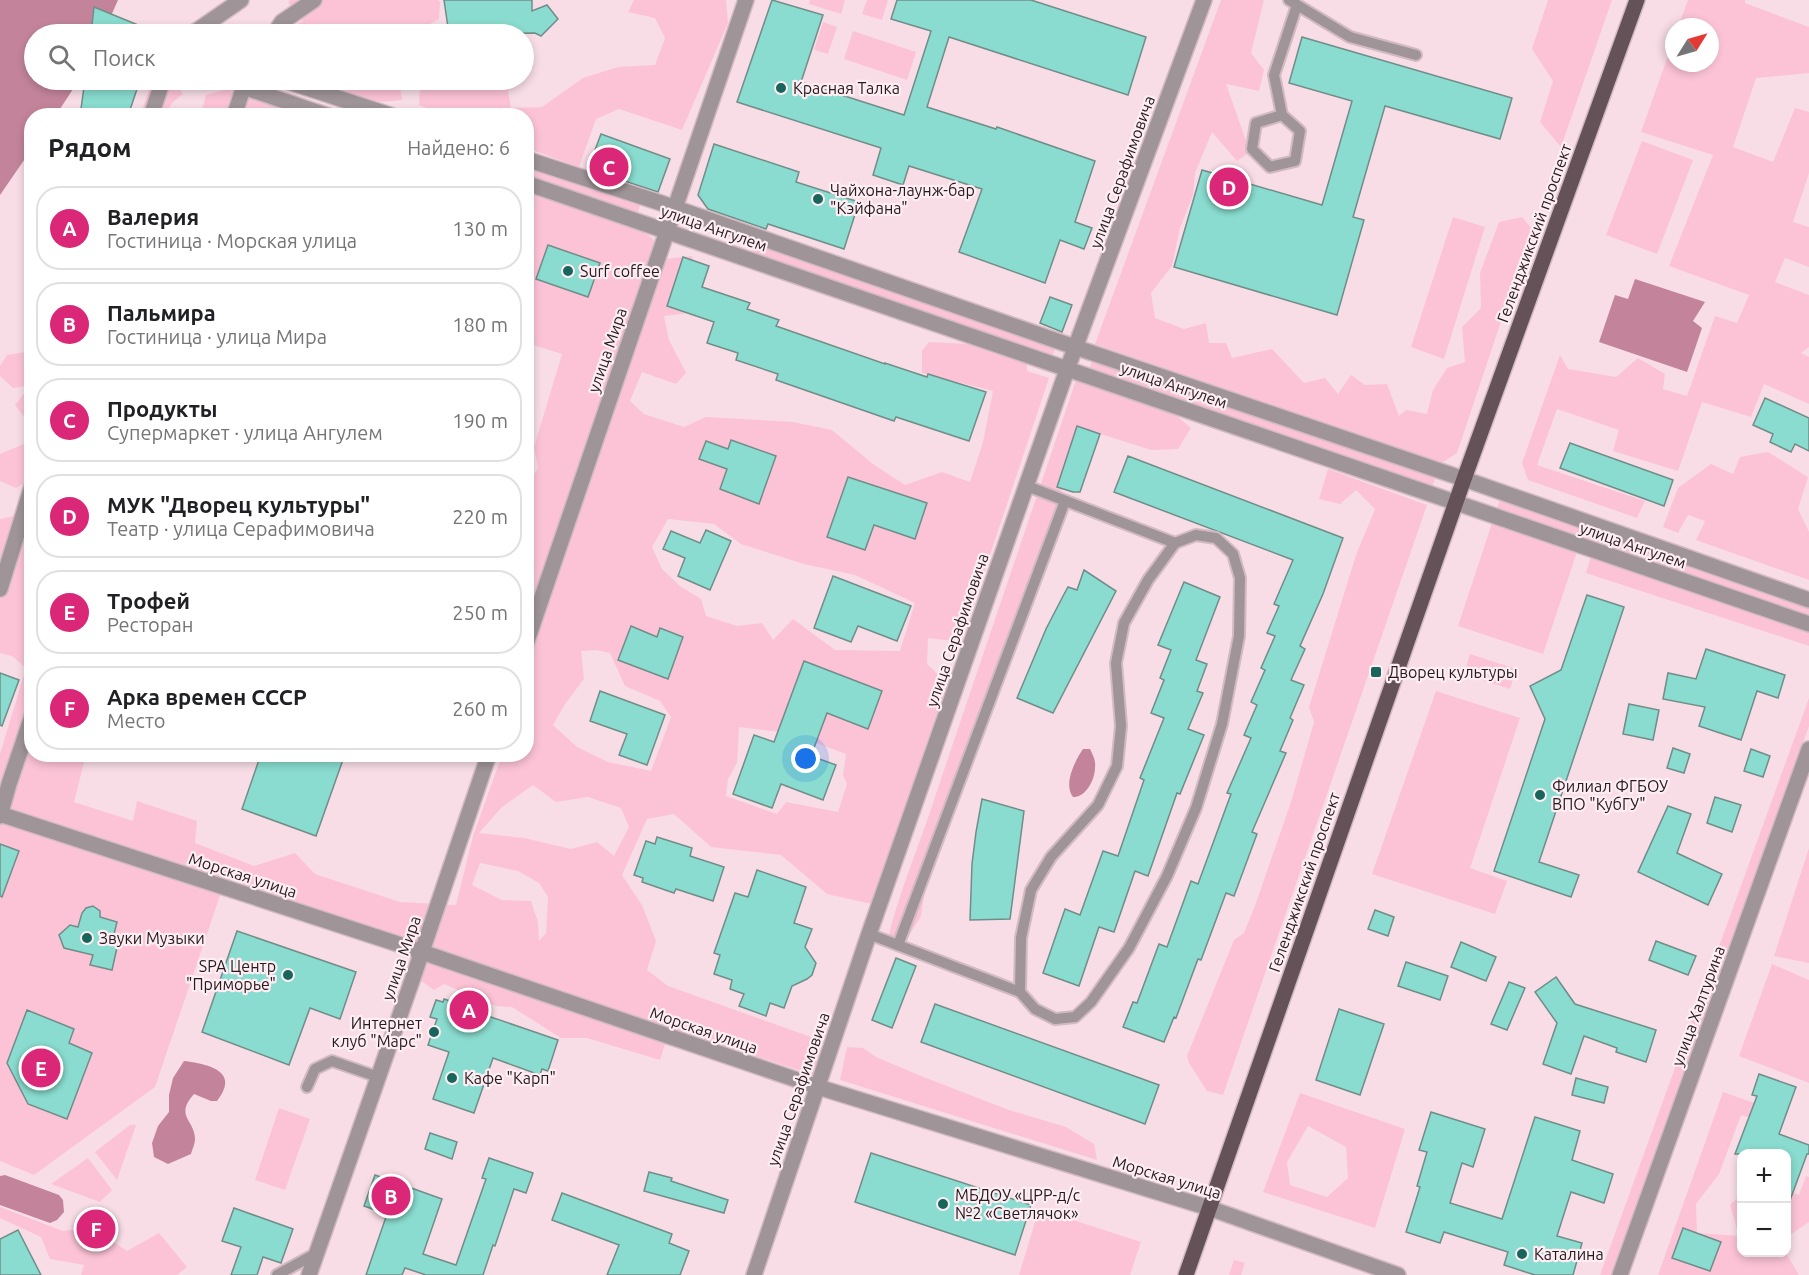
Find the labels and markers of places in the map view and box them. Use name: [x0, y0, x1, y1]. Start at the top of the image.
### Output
place label: Красная Талка: [793, 79, 900, 97]
marker: Красная Талка: [774, 81, 788, 95]
pin: C: [590, 144, 628, 190]
pin: D: [1210, 164, 1248, 210]
place label: Чайхона-лаунж-бар "Кэйфана": [830, 181, 975, 217]
marker: Чайхона-лаунж-бар "Кэйфана": [811, 192, 825, 206]
place label: Surf coffee: [580, 262, 660, 280]
marker: Surf coffee: [561, 264, 575, 278]
place label: Дворец культуры: [1388, 663, 1518, 681]
marker: Дворец культуры: [1369, 665, 1383, 679]
place label: Филиал ФГБОУ ВПО "КубГУ": [1552, 777, 1668, 813]
marker: Филиал ФГБОУ ВПО "КубГУ": [1533, 788, 1547, 802]
place label: Звуки Музыки: [99, 929, 205, 947]
marker: Звуки Музыки: [80, 931, 94, 945]
place label: SPA Центр "Приморье": [186, 957, 276, 993]
marker: SPA Центр "Приморье": [281, 968, 295, 982]
pin: A: [450, 988, 488, 1032]
place label: Интернет клуб "Марс": [332, 1014, 422, 1050]
marker: Интернет клуб "Марс": [427, 1025, 441, 1039]
pin: E: [22, 1046, 60, 1090]
place label: Кафе "Карп": [464, 1069, 556, 1087]
marker: Кафе "Карп": [445, 1071, 459, 1085]
pin: B: [372, 1174, 410, 1218]
place label: МБДОУ «ЦРР-д/с №2 «Светлячок»: [955, 1186, 1081, 1222]
marker: МБДОУ «ЦРР-д/с №2 «Светлячок»: [936, 1197, 950, 1211]
pin: F: [76, 1206, 116, 1252]
place label: Каталина: [1534, 1245, 1604, 1263]
marker: Каталина: [1515, 1247, 1529, 1261]

